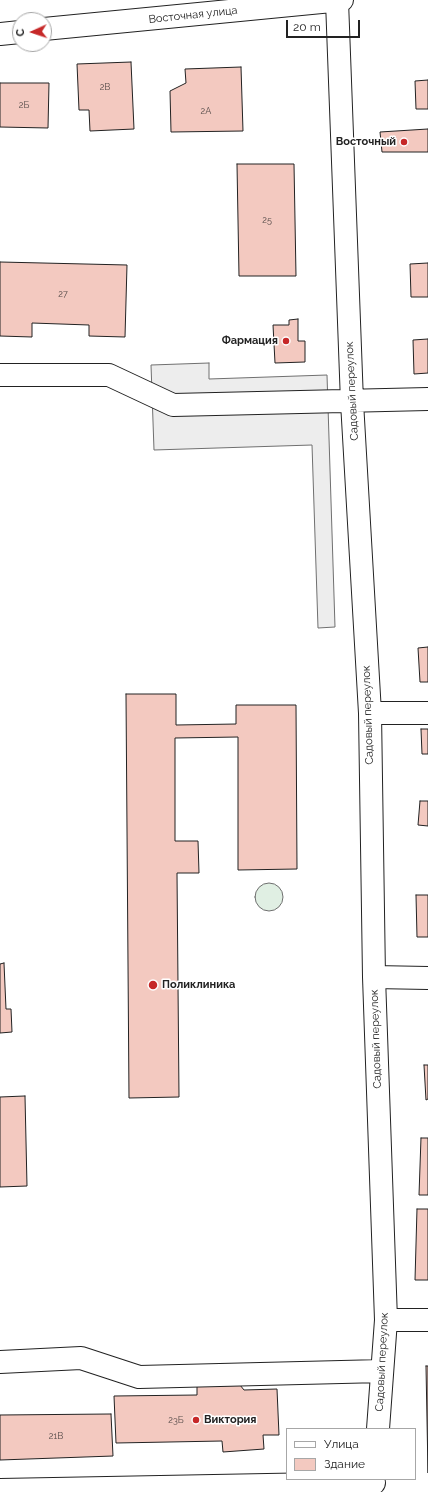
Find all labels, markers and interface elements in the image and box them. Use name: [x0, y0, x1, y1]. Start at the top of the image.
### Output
street label: Восточная улица: [148, 4, 238, 26]
north arrow: [12, 12, 52, 52]
scale bar: [288, 12, 362, 38]
text: 20 m: [293, 20, 321, 34]
text: С: [14, 29, 27, 37]
house number: 2В: [100, 82, 110, 92]
house number: 2Б: [19, 100, 29, 110]
house number: 2А: [201, 106, 211, 116]
place label: Восточный: [336, 135, 396, 149]
marker: Восточный: [399, 137, 409, 147]
house number: 25: [262, 215, 272, 225]
house number: 27: [58, 289, 68, 299]
place label: Фармация: [222, 334, 278, 348]
marker: Фармация: [281, 336, 291, 346]
street label: Садовый переулок: [343, 341, 361, 441]
street label: Садовый переулок: [360, 665, 376, 765]
place label: Поликлиника: [162, 978, 235, 992]
marker: Поликлиника: [147, 979, 159, 991]
street label: Садовый переулок: [368, 989, 384, 1089]
street label: Садовый переулок: [373, 1312, 391, 1412]
place label: Виктория: [204, 1413, 257, 1427]
house number: 23Б: [168, 1415, 184, 1425]
marker: Виктория: [191, 1415, 201, 1425]
legend: [286, 1428, 416, 1480]
house number: 21В: [49, 1431, 63, 1441]
text: Улица: [324, 1437, 359, 1451]
text: Здание: [324, 1457, 365, 1471]

